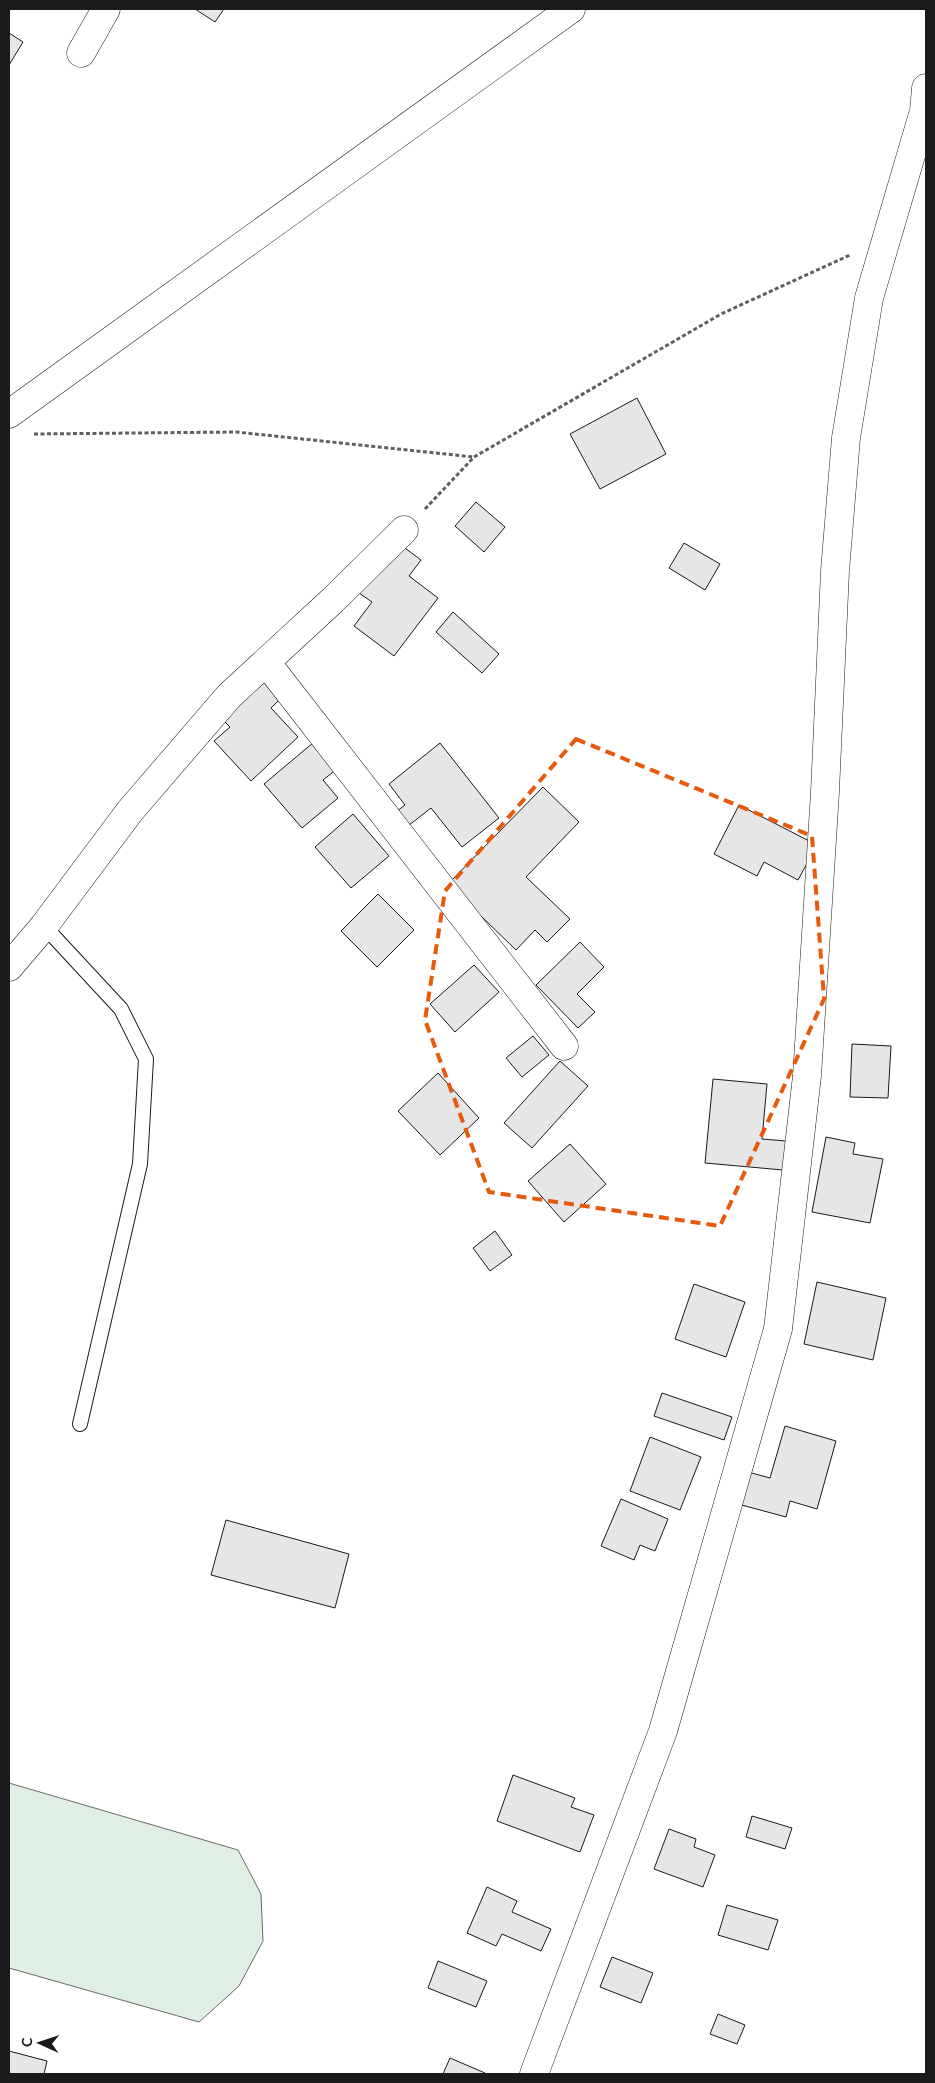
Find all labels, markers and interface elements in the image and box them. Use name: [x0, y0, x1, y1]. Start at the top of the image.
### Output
north arrow: [15, 2018, 65, 2068]
text: С: [18, 2036, 35, 2047]

